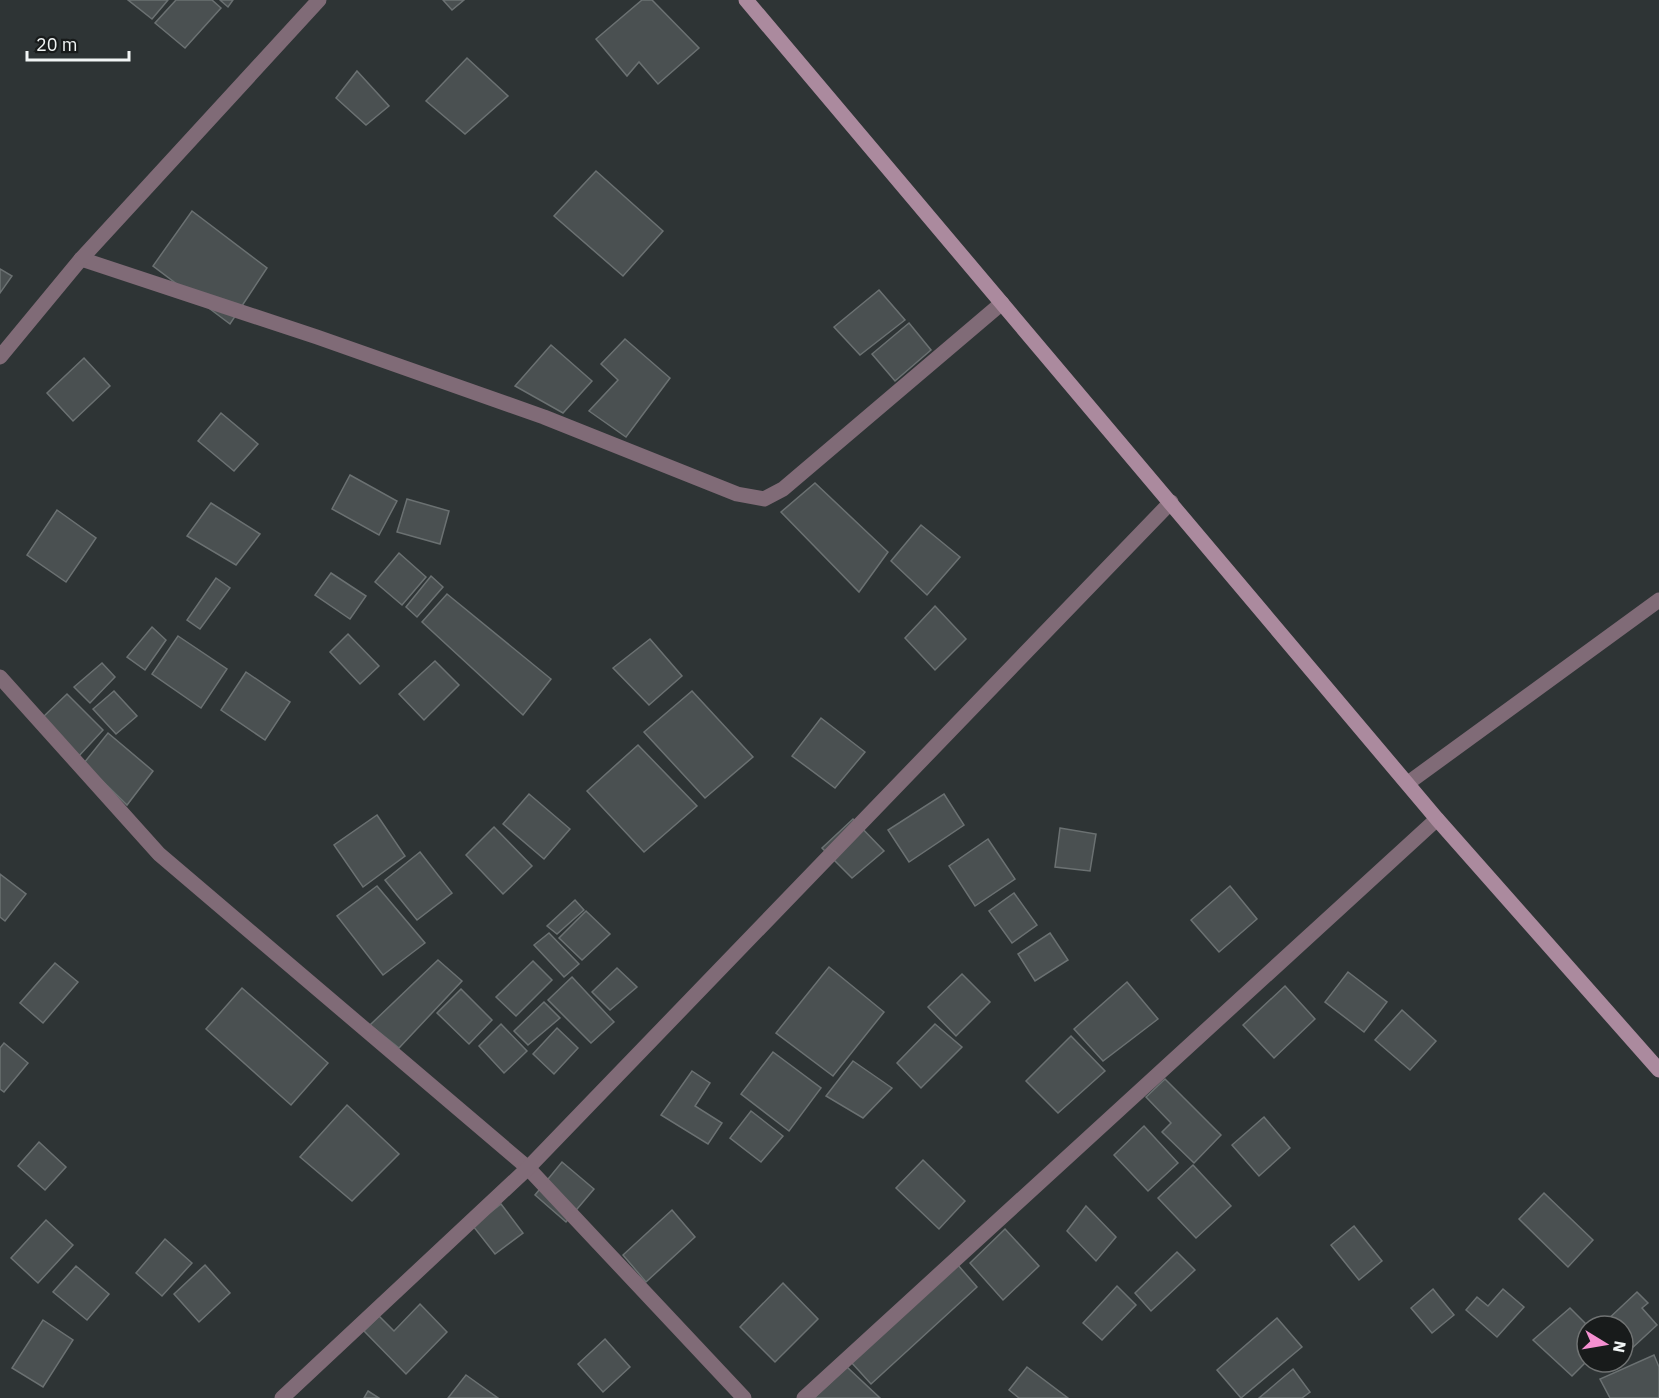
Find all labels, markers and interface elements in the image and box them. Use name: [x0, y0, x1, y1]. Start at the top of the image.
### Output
scale bar: [27, 24, 129, 62]
text: 20 m: [36, 33, 78, 56]
north arrow: [1575, 1314, 1635, 1374]
text: N: [1609, 1339, 1631, 1354]

